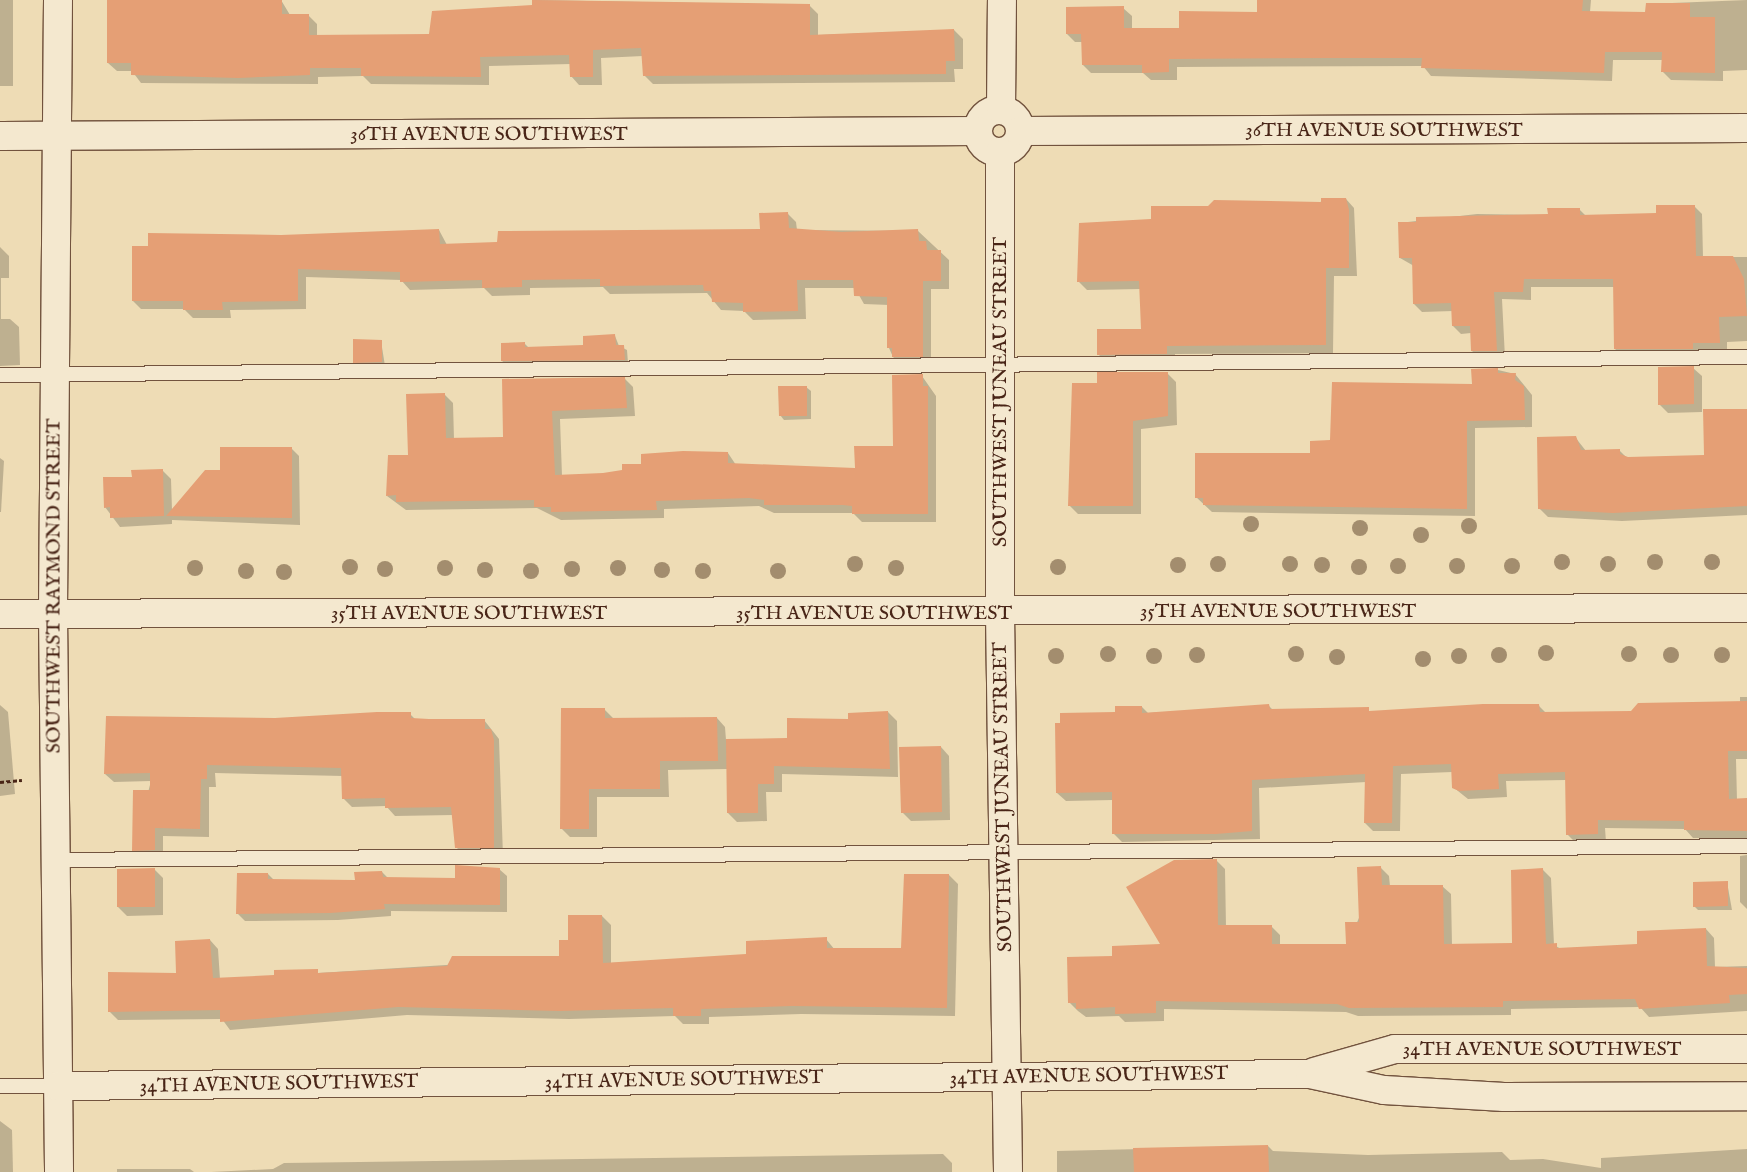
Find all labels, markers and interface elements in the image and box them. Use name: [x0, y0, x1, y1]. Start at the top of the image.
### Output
street label: 36TH AVENUE SOUTHWEST: [1245, 118, 1523, 142]
street label: 36TH AVENUE SOUTHWEST: [350, 122, 628, 146]
street label: SOUTHWEST JUNEAU STREET: [988, 237, 1012, 547]
street label: SOUTHWEST RAYMOND STREET: [42, 419, 66, 753]
street label: 35TH AVENUE SOUTHWEST: [1140, 599, 1416, 623]
street label: 35TH AVENUE SOUTHWEST: [331, 601, 607, 625]
street label: 35TH AVENUE SOUTHWEST: [736, 601, 1012, 625]
street label: SOUTHWEST JUNEAU STREET: [988, 642, 1018, 952]
street label: 34TH AVENUE SOUTHWEST: [1403, 1037, 1681, 1061]
street label: 34TH AVENUE SOUTHWEST: [949, 1062, 1229, 1090]
street label: 34TH AVENUE SOUTHWEST: [544, 1066, 824, 1094]
street label: 34TH AVENUE SOUTHWEST: [139, 1070, 419, 1098]

